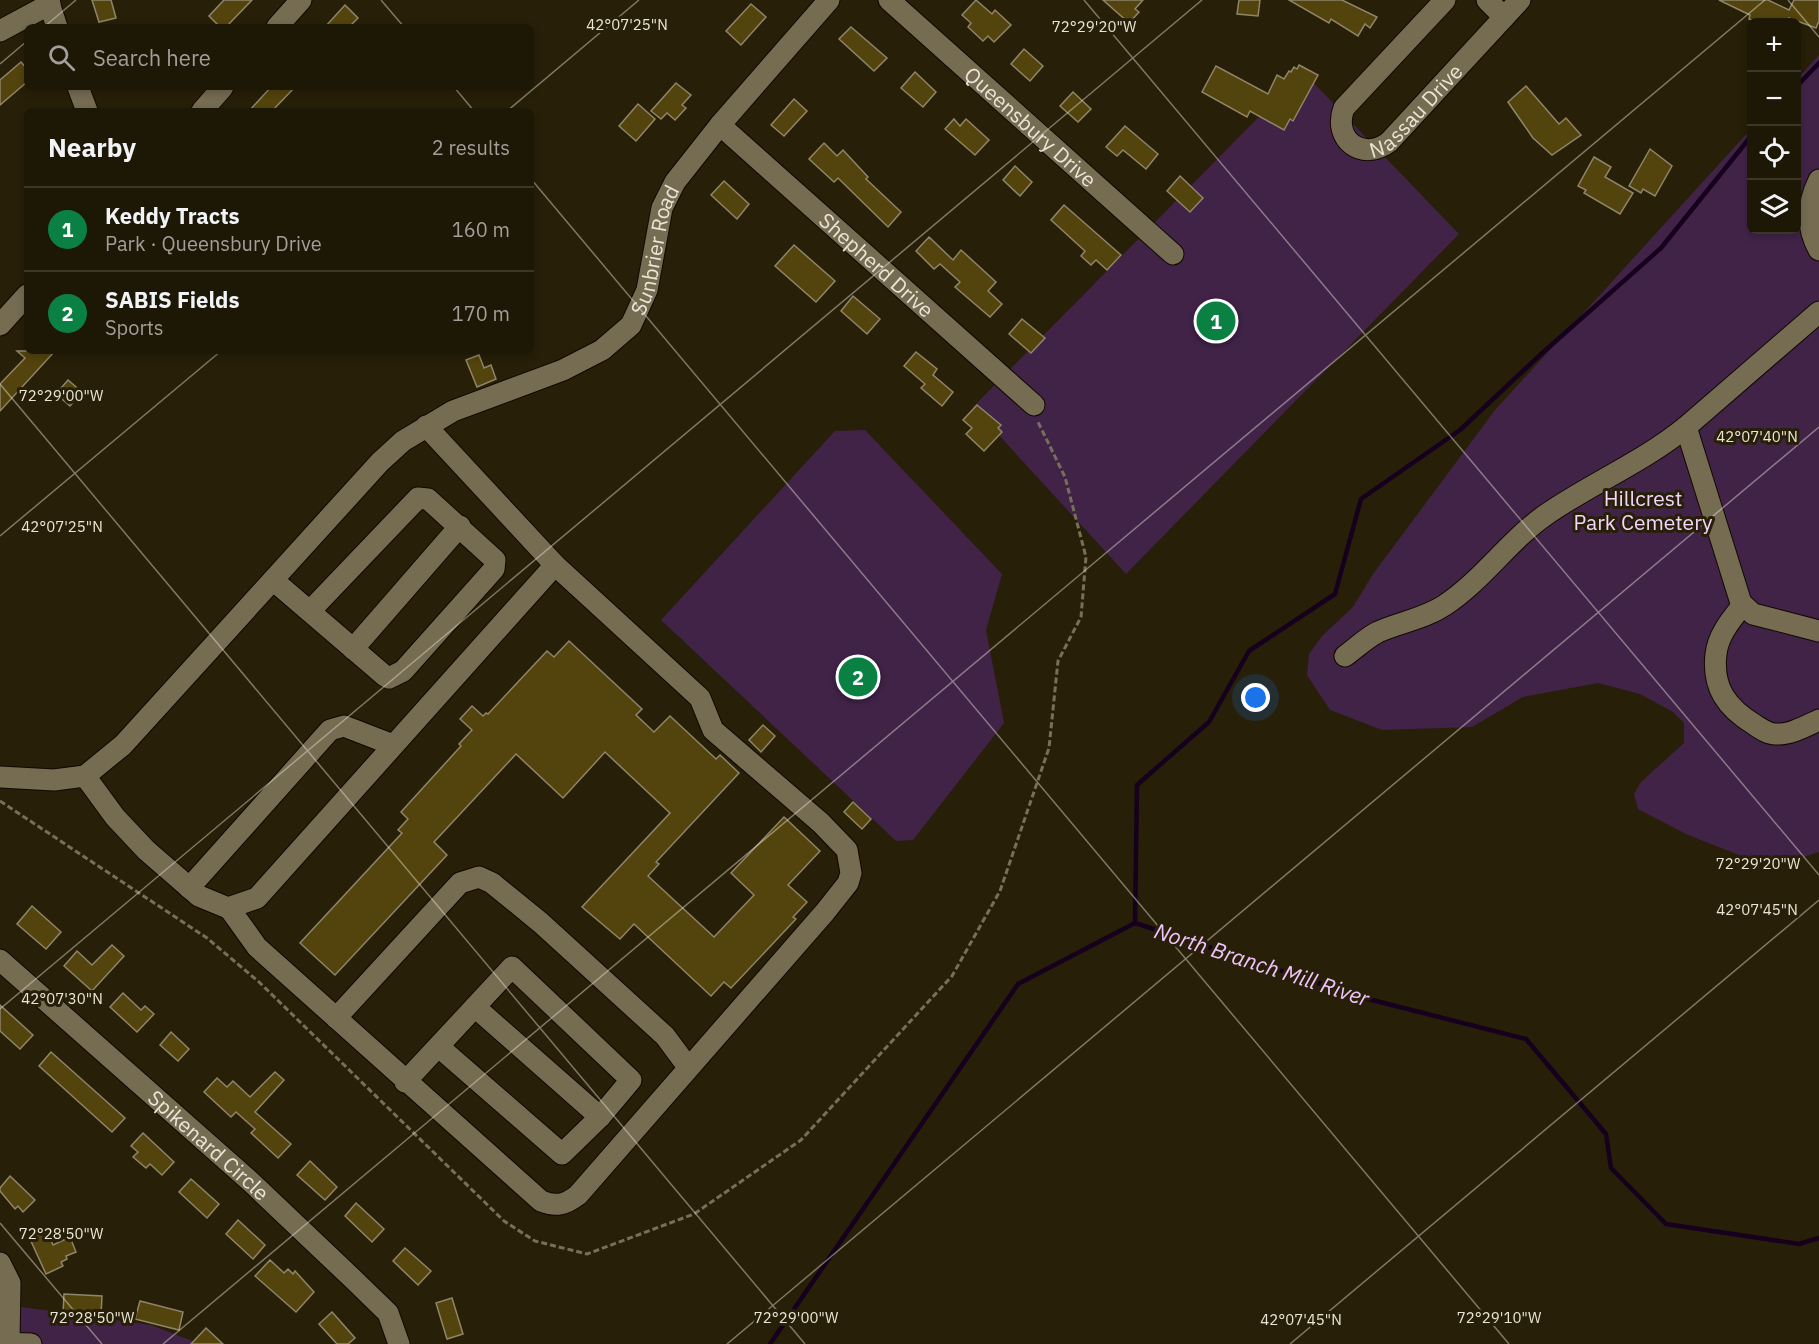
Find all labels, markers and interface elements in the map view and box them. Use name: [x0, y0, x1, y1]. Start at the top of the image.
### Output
text: 42°07'25"N: [586, 15, 668, 34]
text: 72°29'20"W: [1052, 17, 1137, 36]
map controls: [1747, 18, 1801, 234]
button: +: [1747, 18, 1801, 72]
search box: [24, 24, 534, 90]
icon: search: [45, 41, 78, 74]
text: Search here: [93, 43, 211, 72]
street label: Nassau Drive: [1366, 57, 1469, 164]
street label: Queensbury Drive: [959, 60, 1103, 193]
button: −: [1747, 72, 1801, 126]
button: locate: [1747, 126, 1801, 180]
text: Nearby: [48, 130, 136, 164]
text: 2 results: [432, 134, 510, 161]
street label: Sunbrier Road: [623, 180, 685, 319]
button: layers: [1747, 180, 1801, 234]
text: Keddy Tracts: [105, 201, 240, 230]
street label: Shepherd Drive: [813, 206, 940, 323]
text: 1: [62, 216, 74, 243]
text: 160 m: [452, 216, 510, 243]
text: Park · Queensbury Drive: [105, 230, 322, 257]
text: SABIS Fields: [105, 285, 240, 314]
pin: 1: [1196, 298, 1236, 344]
text: 2: [62, 300, 74, 327]
text: 170 m: [452, 300, 510, 327]
text: Sports: [105, 314, 164, 341]
text: 72°29'00"W: [19, 386, 104, 405]
text: 42°07'40"N: [1716, 427, 1798, 446]
park label: Hillcrest Park Cemetery: [1573, 484, 1713, 536]
text: 42°07'25"N: [21, 517, 103, 536]
pin: 2: [838, 654, 878, 700]
your location: [1241, 683, 1270, 712]
text: 72°29'20"W: [1716, 854, 1801, 873]
text: 42°07'45"N: [1716, 900, 1798, 919]
water label: North Branch Mill River: [1151, 916, 1374, 1013]
text: 42°07'30"N: [21, 989, 103, 1008]
street label: Spikenard Circle: [142, 1084, 276, 1206]
text: 72°28'50"W: [19, 1224, 104, 1243]
text: 72°28'50"W: [50, 1308, 135, 1327]
text: 72°29'00"W: [754, 1308, 839, 1327]
text: 72°29'10"W: [1457, 1308, 1542, 1327]
text: 42°07'45"N: [1260, 1310, 1342, 1329]

